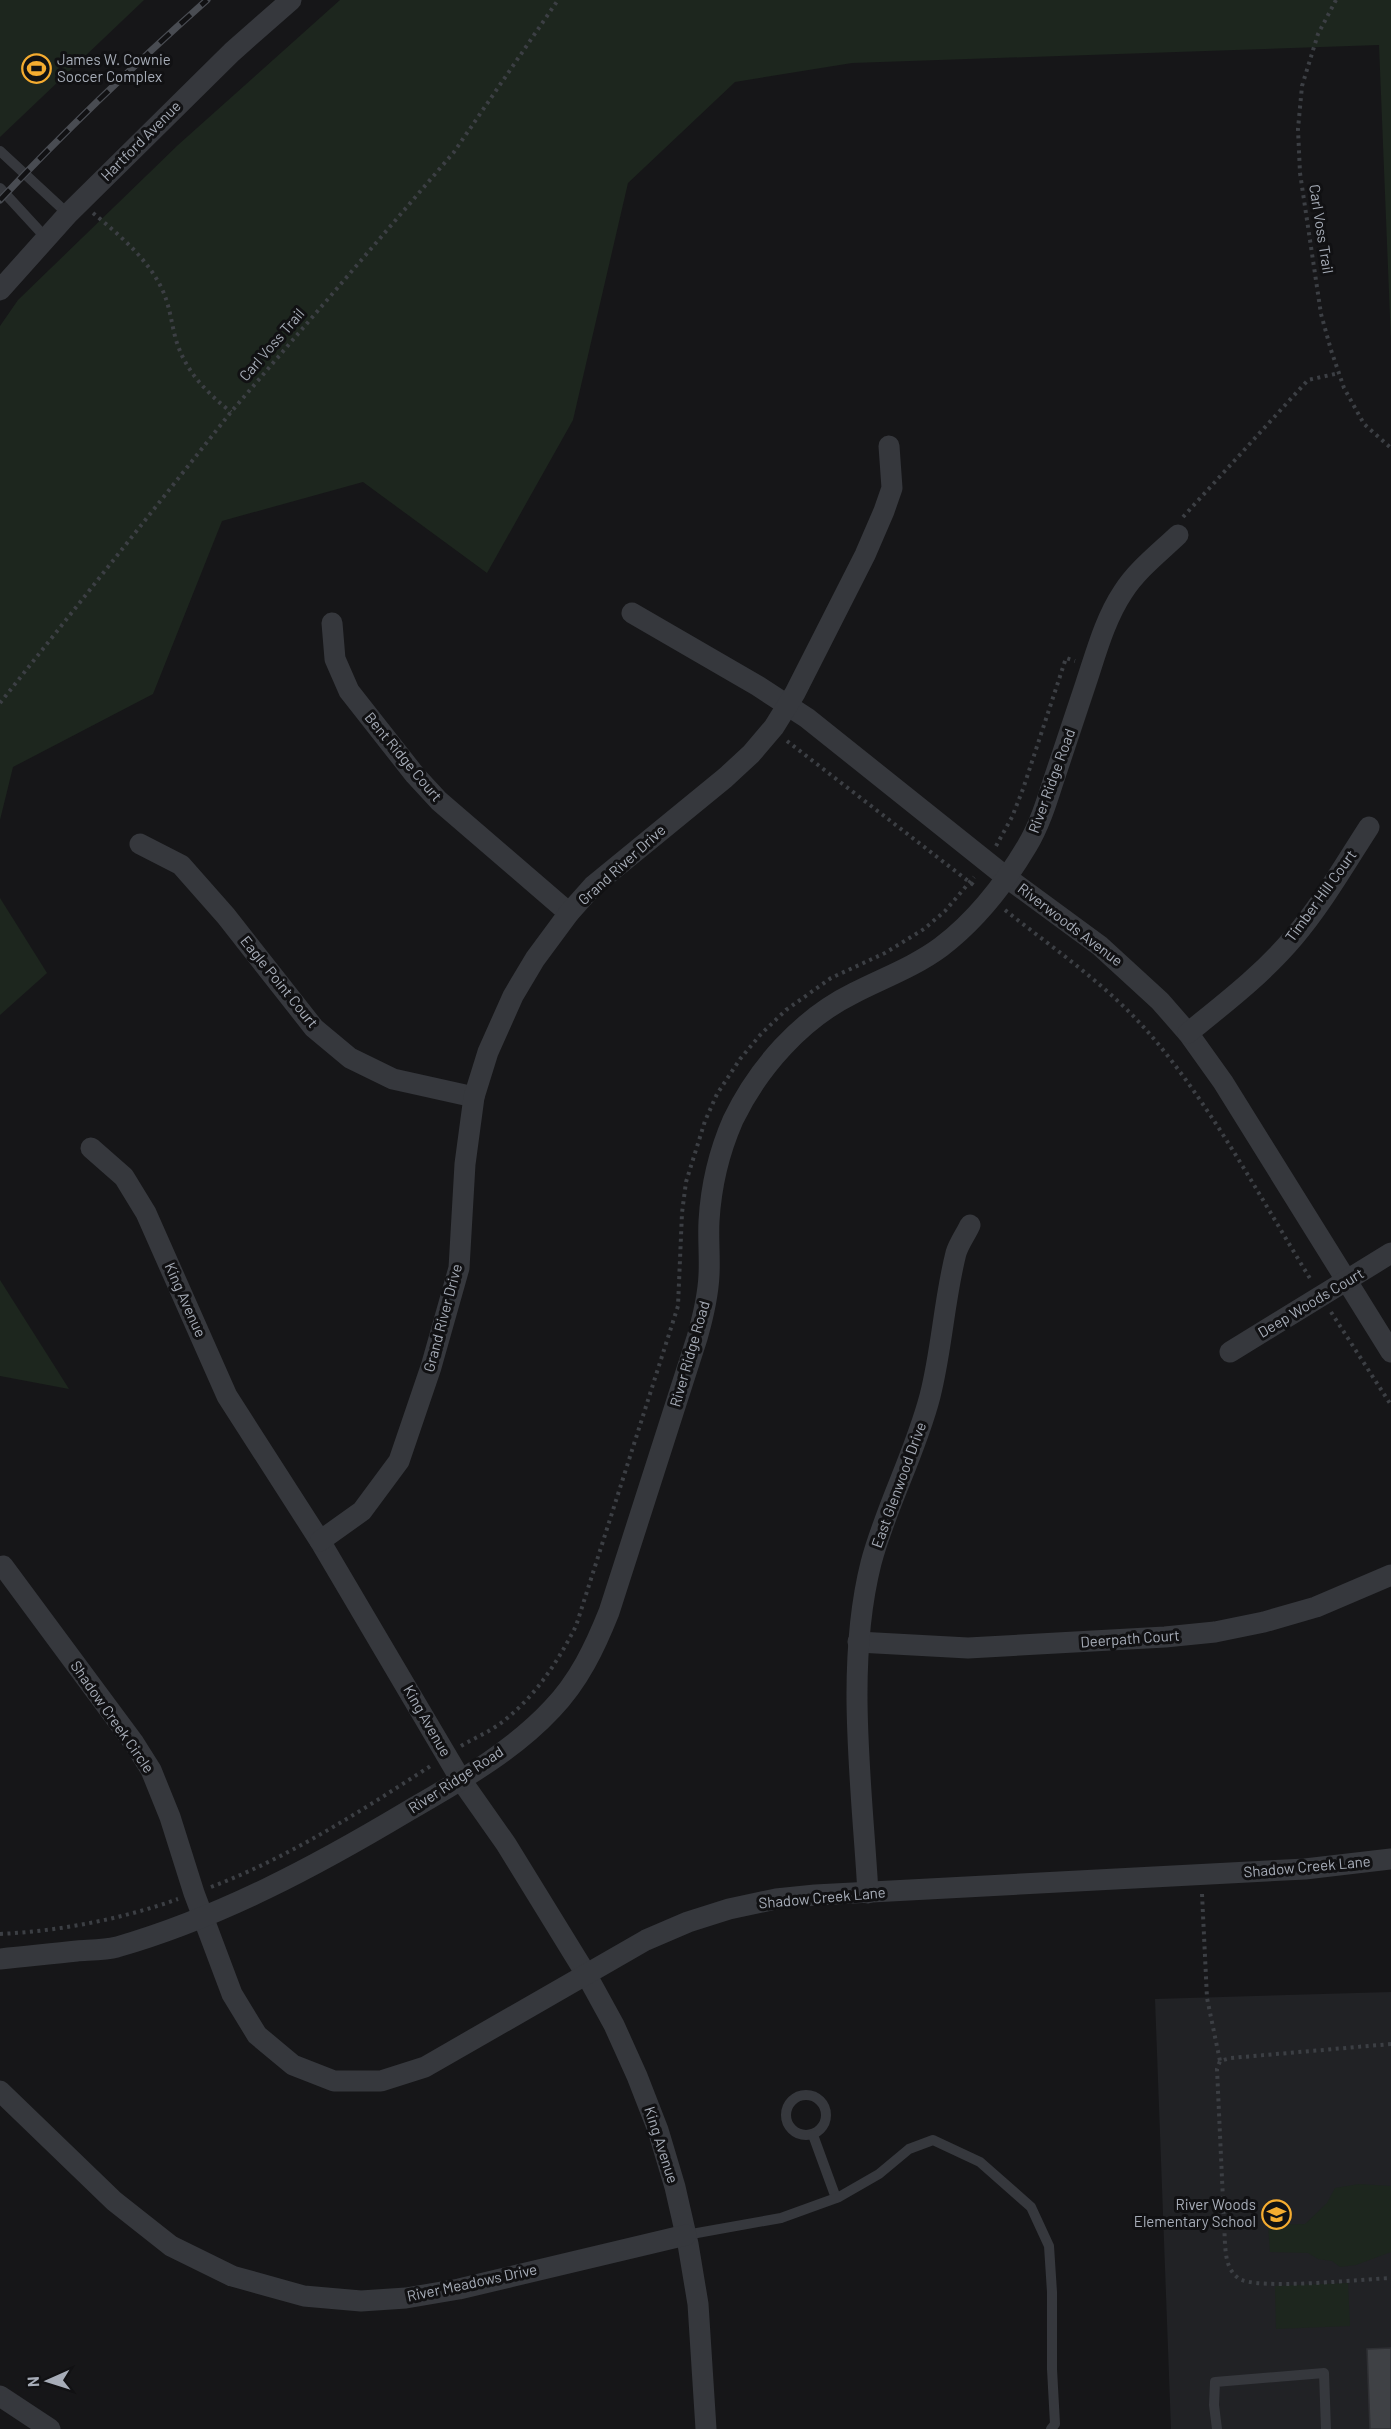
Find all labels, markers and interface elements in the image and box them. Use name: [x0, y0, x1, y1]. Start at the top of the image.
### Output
place label: James W. Cownie Soccer Complex: [57, 50, 171, 85]
sports icon: James W. Cownie Soccer Complex: [20, 53, 52, 85]
street label: Hartford Avenue: [97, 97, 184, 184]
street label: Carl Voss Trail: [1306, 183, 1338, 275]
street label: Carl Voss Trail: [235, 304, 308, 384]
street label: Bent Ridge Court: [361, 708, 446, 805]
street label: River Ridge Road: [1024, 726, 1078, 835]
street label: Grand River Drive: [574, 820, 669, 908]
street label: Timber Hill Court: [1281, 846, 1360, 945]
street label: Riverwoods Avenue: [1015, 879, 1127, 970]
street label: Eagle Point Court: [237, 932, 322, 1031]
street label: King Avenue: [161, 1259, 210, 1340]
street label: Grand River Drive: [419, 1262, 465, 1374]
street label: Deep Woods Court: [1254, 1263, 1367, 1341]
street label: River Ridge Road: [665, 1299, 713, 1409]
street label: East Glenwood Drive: [867, 1419, 929, 1550]
street label: Deerpath Court: [1080, 1626, 1180, 1650]
street label: Shadow Creek Circle: [67, 1657, 158, 1776]
street label: King Avenue: [400, 1681, 456, 1760]
street label: River Ridge Road: [405, 1742, 506, 1817]
street label: Shadow Creek Lane: [1243, 1851, 1371, 1881]
street label: Shadow Creek Lane: [758, 1882, 886, 1912]
street label: King Avenue: [641, 2104, 683, 2185]
place label: River Woods Elementary School: [1134, 2195, 1256, 2230]
school or university icon: River Woods Elementary School: [1261, 2198, 1293, 2230]
street label: River Meadows Drive: [405, 2259, 539, 2305]
north arrow: [18, 2351, 78, 2411]
text: N: [23, 2376, 42, 2388]

